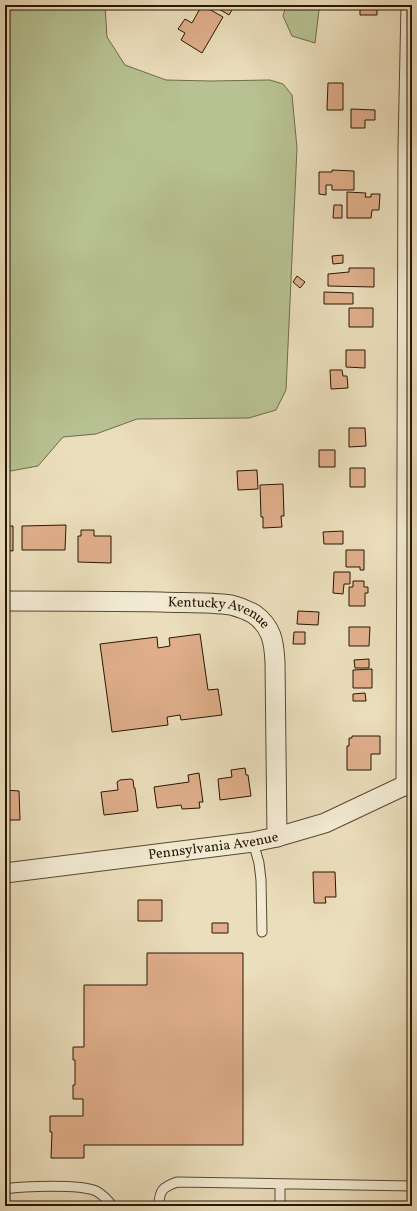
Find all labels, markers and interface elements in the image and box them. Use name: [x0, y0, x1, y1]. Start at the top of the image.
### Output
street label: Kentucky Avenue: [168, 593, 275, 633]
street label: Pennsylvania Avenue: [147, 827, 280, 865]

